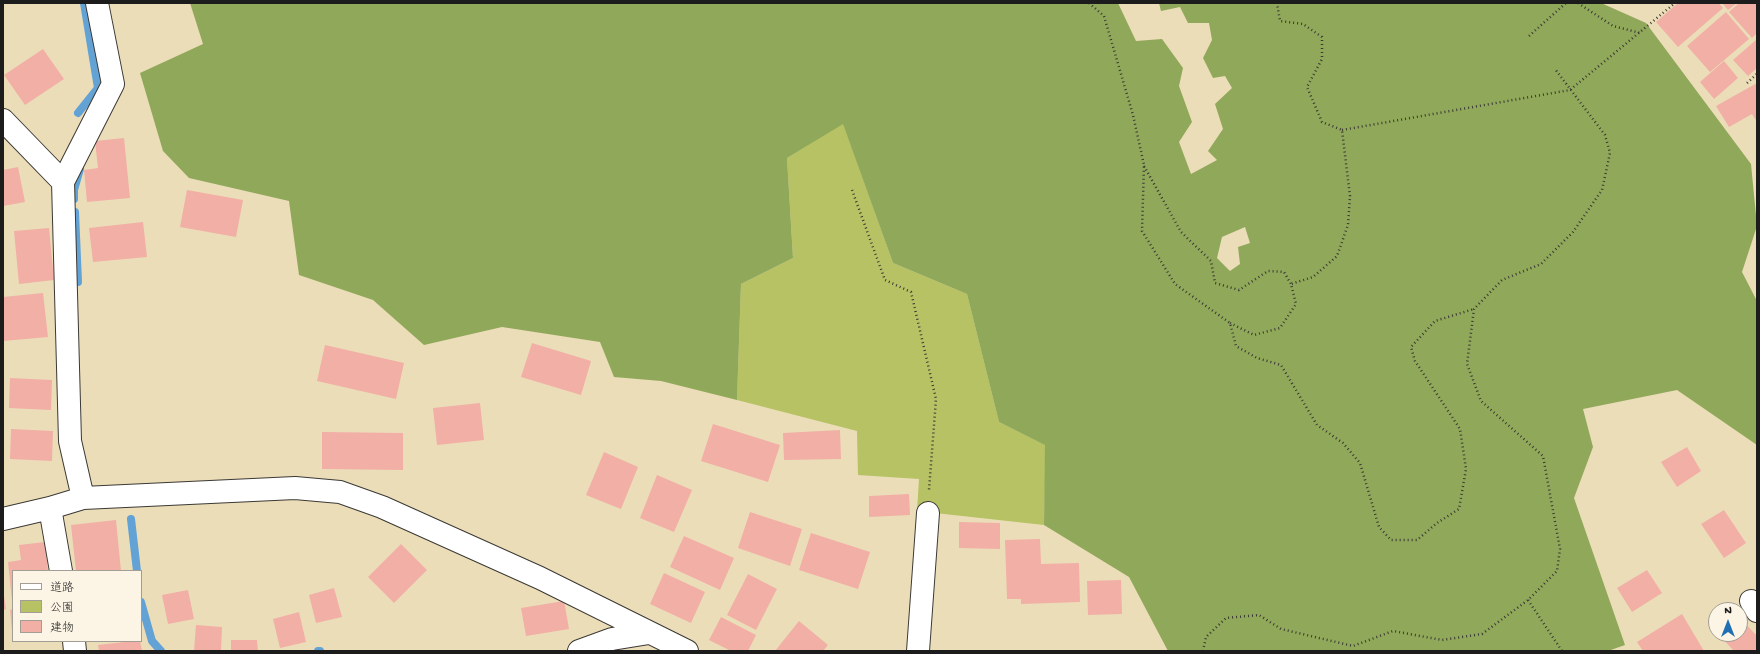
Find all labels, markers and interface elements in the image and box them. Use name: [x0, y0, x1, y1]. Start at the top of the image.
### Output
legend: [12, 570, 142, 642]
text: 道路: [50, 582, 74, 596]
text: 公園: [50, 602, 74, 616]
north arrow: [1708, 602, 1748, 642]
text: N: [1724, 605, 1732, 617]
text: 建物: [50, 622, 74, 636]

